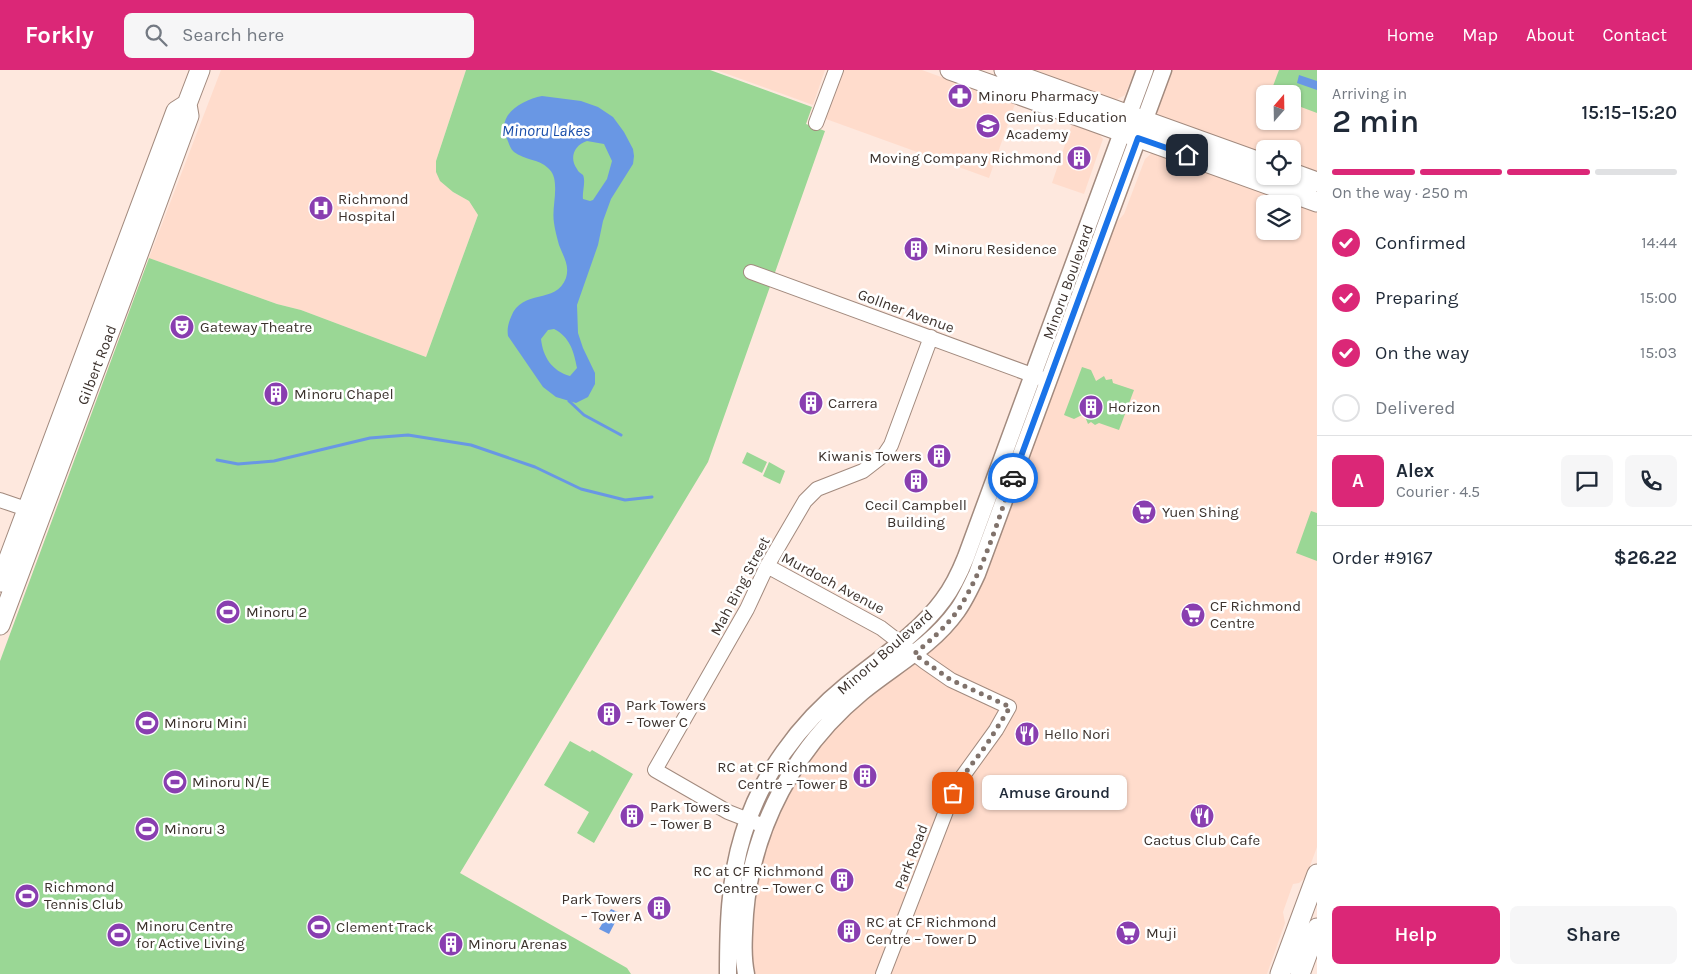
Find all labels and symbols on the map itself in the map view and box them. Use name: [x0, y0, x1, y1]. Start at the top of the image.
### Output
pharmacy icon: Minoru Pharmacy: [947, 83, 973, 109]
north arrow: [1256, 85, 1301, 130]
place label: Minoru Pharmacy: [978, 87, 1099, 105]
place label: Genius Education Academy: [1006, 108, 1127, 143]
school or university icon: Genius Education Academy: [975, 113, 1001, 139]
water label: Minoru Lakes: [502, 121, 591, 140]
pin: [1166, 134, 1208, 176]
building icon: Moving Company Richmond: [1066, 145, 1092, 171]
place label: Moving Company Richmond: [869, 149, 1062, 167]
place label: Richmond Hospital: [338, 190, 409, 225]
hospital icon: Richmond Hospital: [308, 195, 334, 221]
street label: Minoru Boulevard: [1039, 222, 1097, 342]
building icon: Minoru Residence: [903, 236, 929, 262]
place label: Minoru Residence: [934, 240, 1057, 258]
street label: Gollner Avenue: [855, 285, 957, 337]
theatre icon: Gateway Theatre: [169, 314, 195, 340]
place label: Gateway Theatre: [200, 318, 312, 336]
street label: Gilbert Road: [74, 323, 120, 407]
building icon: Minoru Chapel: [263, 381, 289, 407]
place label: Minoru Chapel: [294, 385, 394, 403]
building icon: Carrera: [798, 390, 824, 416]
place label: Carrera: [828, 394, 878, 412]
building icon: Horizon: [1078, 394, 1104, 420]
place label: Horizon: [1108, 398, 1161, 416]
building icon: Kiwanis Towers: [926, 443, 952, 469]
place label: Kiwanis Towers: [818, 447, 922, 465]
courier: [988, 453, 1038, 503]
building icon: Cecil Campbell Building: [903, 468, 929, 494]
place label: Cecil Campbell Building: [865, 496, 967, 531]
supermarket icon: Yuen Shing: [1131, 499, 1157, 525]
place label: Yuen Shing: [1162, 503, 1239, 521]
street label: Mah Bing Street: [706, 533, 774, 639]
street label: Murdoch Avenue: [778, 548, 888, 618]
place label: CF Richmond Centre: [1210, 597, 1301, 632]
sports icon: Minoru 2: [215, 599, 241, 625]
supermarket icon: CF Richmond Centre: [1180, 602, 1206, 628]
place label: Minoru 2: [246, 603, 307, 621]
street label: Minoru Boulevard: [833, 605, 937, 699]
place label: Park Towers – Tower C: [626, 696, 706, 731]
building icon: Park Towers – Tower C: [596, 701, 622, 727]
sports icon: Minoru Mini: [134, 710, 160, 736]
place label: Minoru Mini: [164, 714, 247, 732]
restaurant icon: Hello Nori: [1014, 721, 1040, 747]
place label: Hello Nori: [1044, 725, 1110, 743]
place label: RC at CF Richmond Centre – Tower B: [717, 758, 848, 793]
building icon: RC at CF Richmond Centre – Tower B: [852, 763, 878, 789]
sports icon: Minoru N/E: [162, 769, 188, 795]
pin: [932, 772, 974, 814]
place label: Minoru N/E: [192, 773, 270, 791]
callout: Amuse Ground: [983, 776, 1128, 810]
place label: Park Towers – Tower B: [650, 798, 730, 833]
building icon: Park Towers – Tower B: [619, 803, 645, 829]
restaurant icon: Cactus Club Cafe: [1189, 803, 1215, 829]
sports icon: Minoru 3: [134, 816, 160, 842]
place label: Minoru 3: [164, 820, 225, 838]
street label: Park Road: [890, 822, 932, 892]
place label: Cactus Club Cafe: [1144, 831, 1260, 849]
place label: RC at CF Richmond Centre – Tower C: [693, 862, 824, 897]
building icon: RC at CF Richmond Centre – Tower C: [829, 867, 855, 893]
place label: Richmond Tennis Club: [44, 878, 123, 913]
sports icon: Richmond Tennis Club: [14, 883, 40, 909]
place label: Park Towers – Tower A: [562, 890, 642, 925]
building icon: Park Towers – Tower A: [646, 895, 672, 921]
place label: RC at CF Richmond Centre – Tower D: [866, 913, 997, 948]
sports icon: Clement Track: [306, 914, 332, 940]
place label: Minoru Centre for Active Living: [136, 917, 245, 952]
place label: Clement Track: [336, 918, 433, 936]
building icon: RC at CF Richmond Centre – Tower D: [836, 918, 862, 944]
supermarket icon: Muji: [1115, 920, 1141, 946]
sports icon: Minoru Centre for Active Living: [106, 922, 132, 948]
place label: Muji: [1146, 924, 1177, 942]
building icon: Minoru Arenas: [438, 931, 464, 957]
place label: Minoru Arenas: [468, 935, 567, 953]

